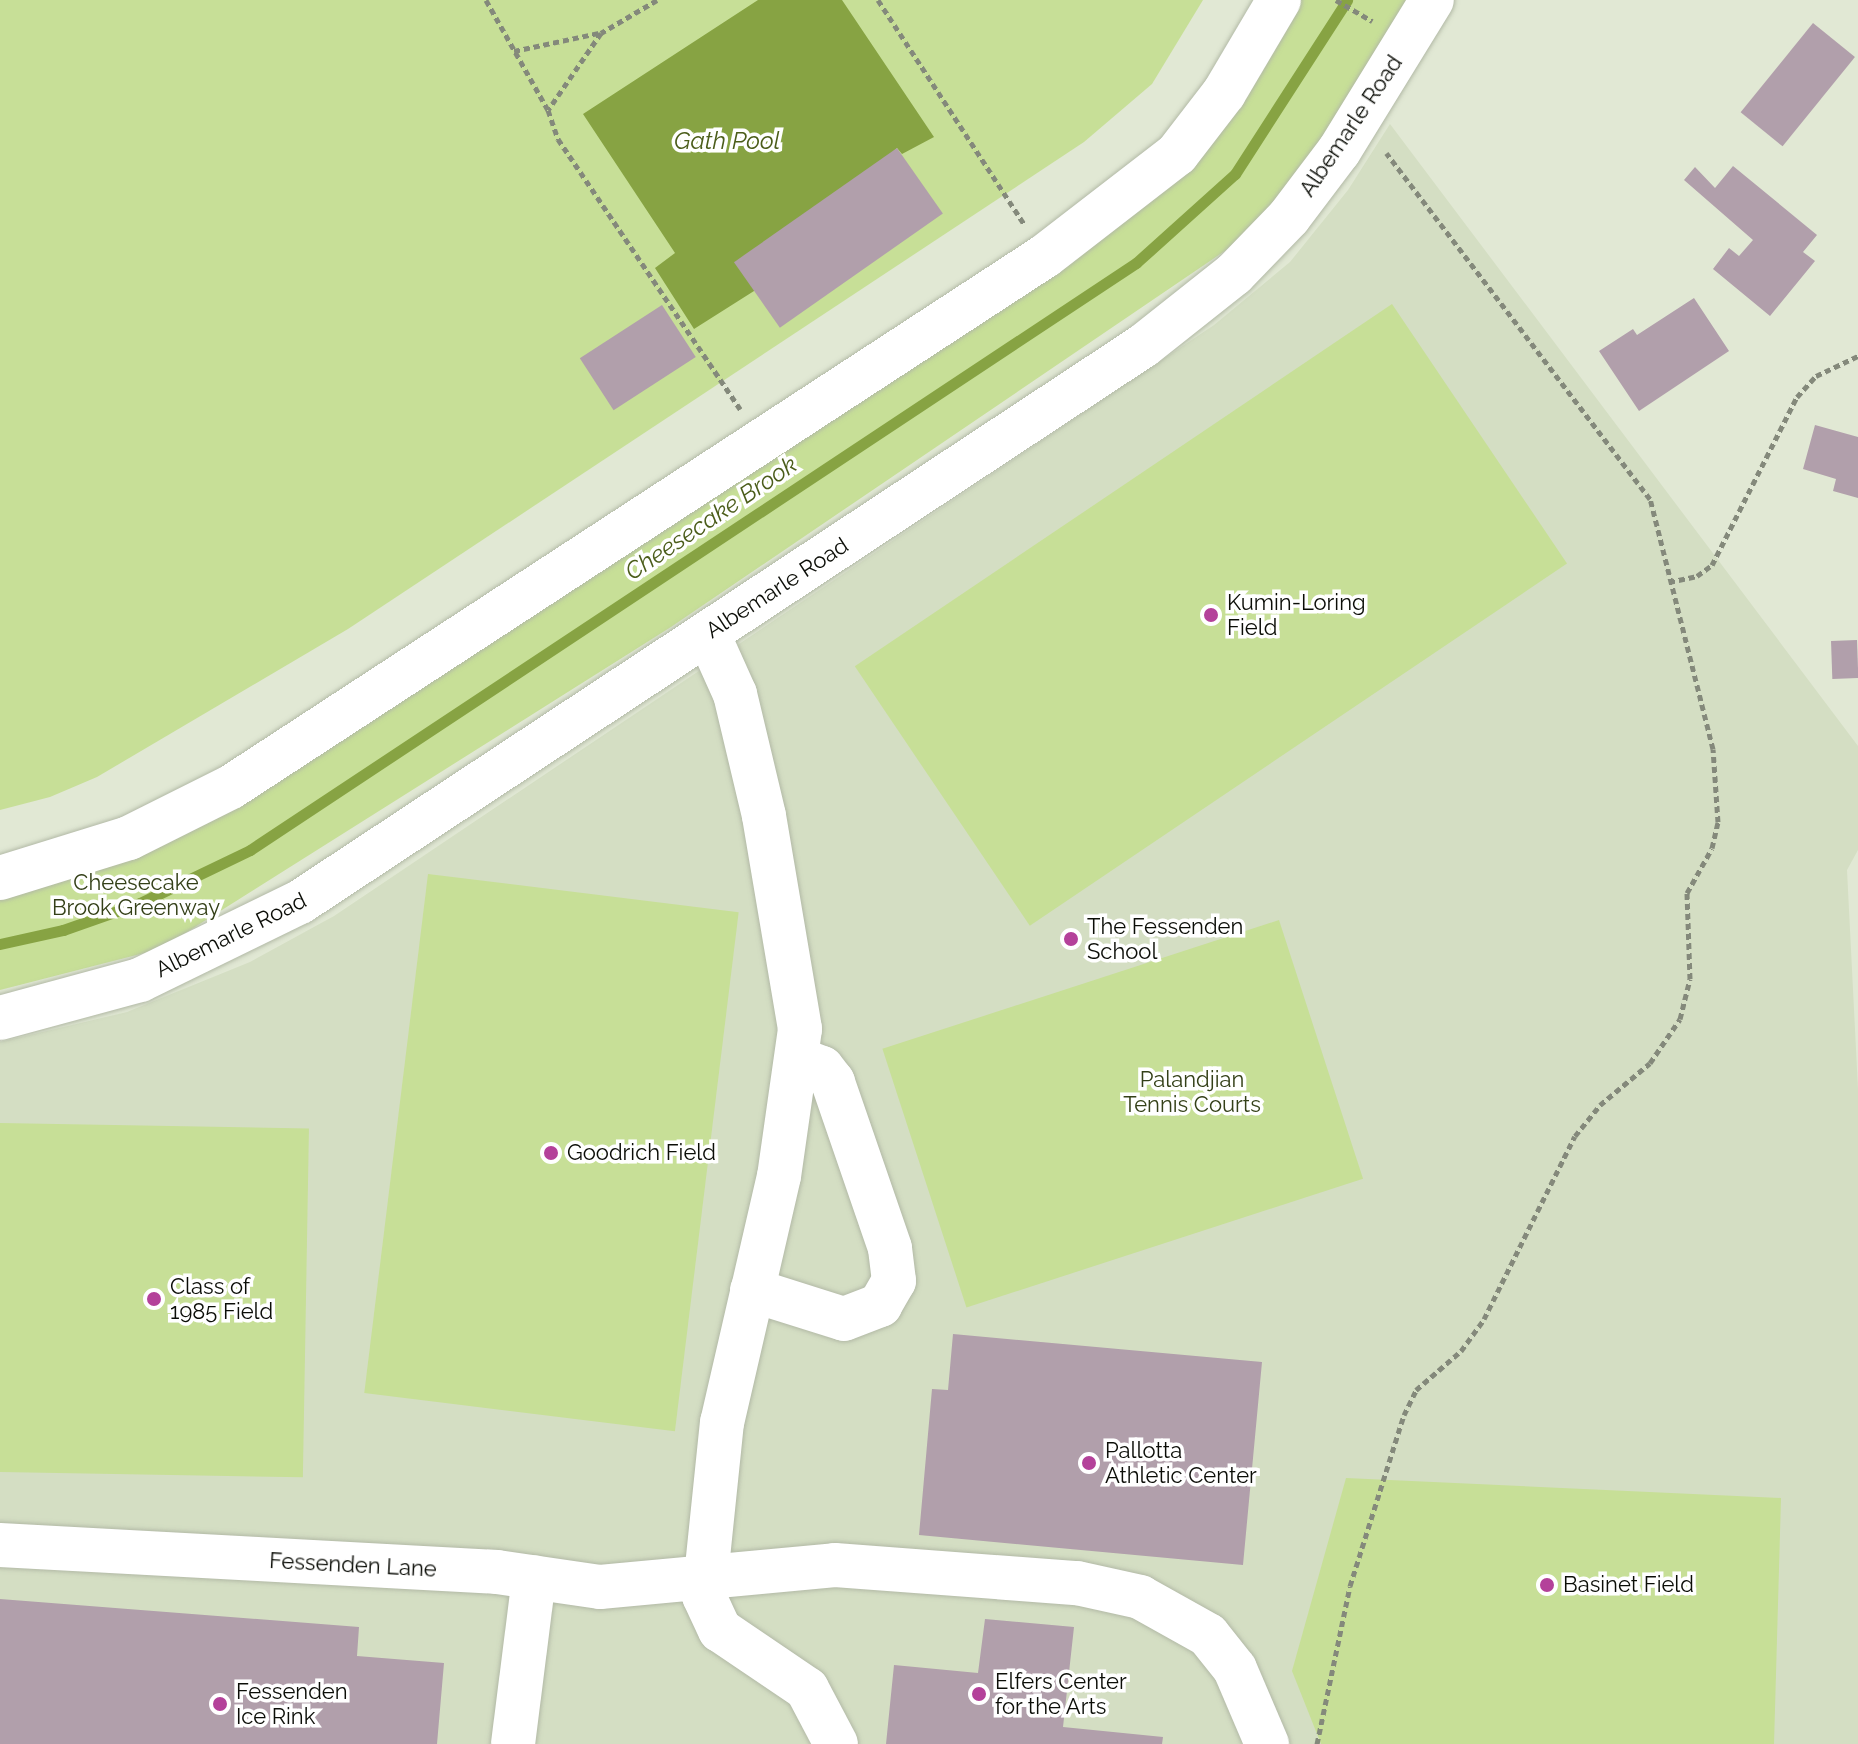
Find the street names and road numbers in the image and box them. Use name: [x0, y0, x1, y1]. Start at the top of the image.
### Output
street label: Albemarle Road: [1294, 50, 1408, 202]
street label: Albemarle Road: [701, 532, 853, 644]
street label: Albemarle Road: [151, 887, 311, 983]
street label: Fessenden Lane: [269, 1547, 437, 1583]

